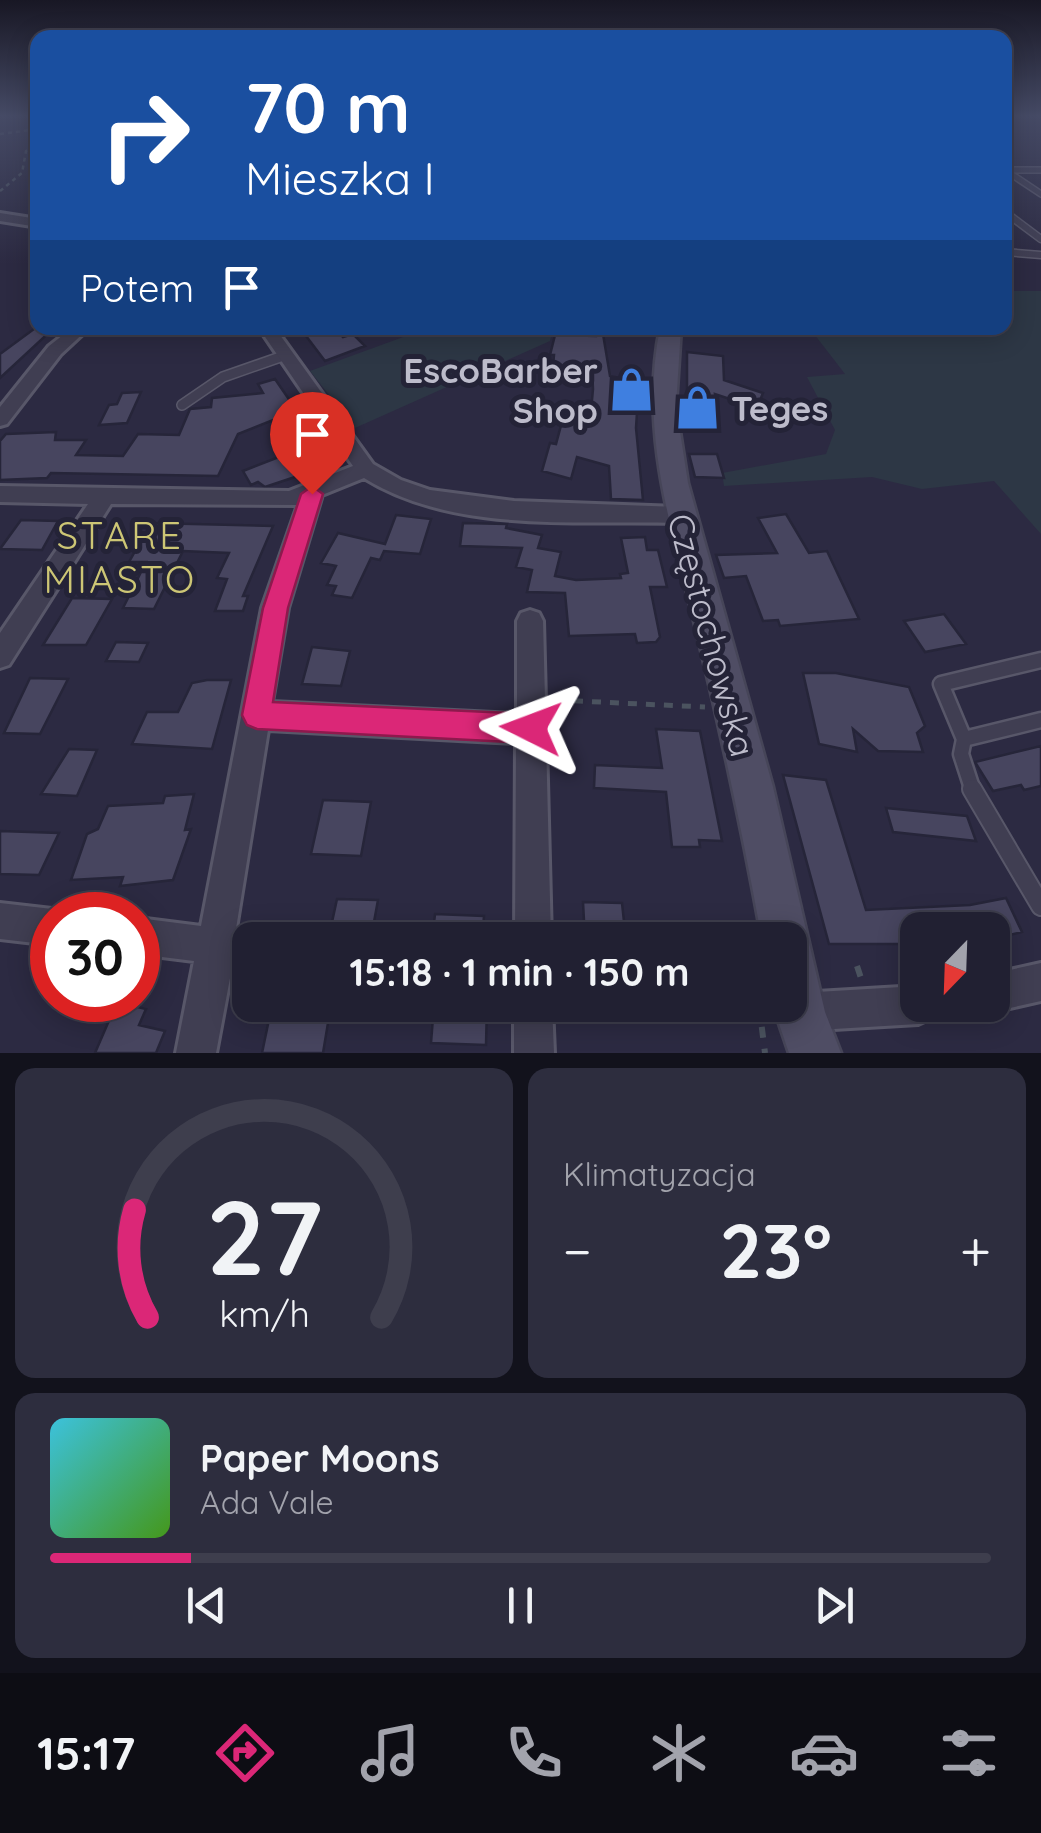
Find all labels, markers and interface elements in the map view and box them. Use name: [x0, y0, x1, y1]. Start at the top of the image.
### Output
text: 70 m: [245, 63, 411, 151]
icon: right: [80, 70, 210, 200]
text: Mieszka I: [245, 150, 435, 206]
icon: arrive: [214, 260, 269, 315]
text: Potem: [80, 264, 194, 312]
place label: EscoBarber Shop: [403, 348, 598, 432]
shop icon: EscoBarber Shop: [607, 366, 655, 414]
shop icon: Teges: [674, 384, 722, 432]
place label: Teges: [731, 386, 828, 430]
pin: [270, 392, 355, 495]
icon: arrive: [285, 407, 340, 462]
street label: Częstochowska: [658, 509, 766, 761]
district label: STARE MIASTO: [43, 511, 197, 603]
position arrow: [479, 676, 583, 780]
speed limit sign: 30: [30, 892, 160, 1022]
north arrow: [900, 912, 1010, 1022]
map controls: [900, 912, 1010, 1022]
text: 15:18 · 1 min · 150 m: [350, 948, 689, 996]
text: Klimatyzacja: [563, 1154, 756, 1194]
text: 27: [206, 1171, 322, 1301]
text: 23°: [720, 1203, 832, 1297]
text: −: [563, 1216, 592, 1285]
text: +: [960, 1216, 991, 1285]
text: km/h: [219, 1291, 309, 1336]
text: Paper Moons: [200, 1434, 440, 1482]
text: Ada Vale: [200, 1482, 334, 1522]
icon: previous: [179, 1578, 234, 1633]
icon: pause: [493, 1578, 548, 1633]
icon: next: [807, 1578, 862, 1633]
icon: directions: [210, 1718, 280, 1788]
icon: music: [355, 1718, 425, 1788]
icon: phone: [499, 1718, 569, 1788]
icon: climate: [644, 1718, 714, 1788]
icon: car: [789, 1718, 859, 1788]
icon: filters: [934, 1718, 1004, 1788]
text: 15:17: [37, 1725, 135, 1781]

